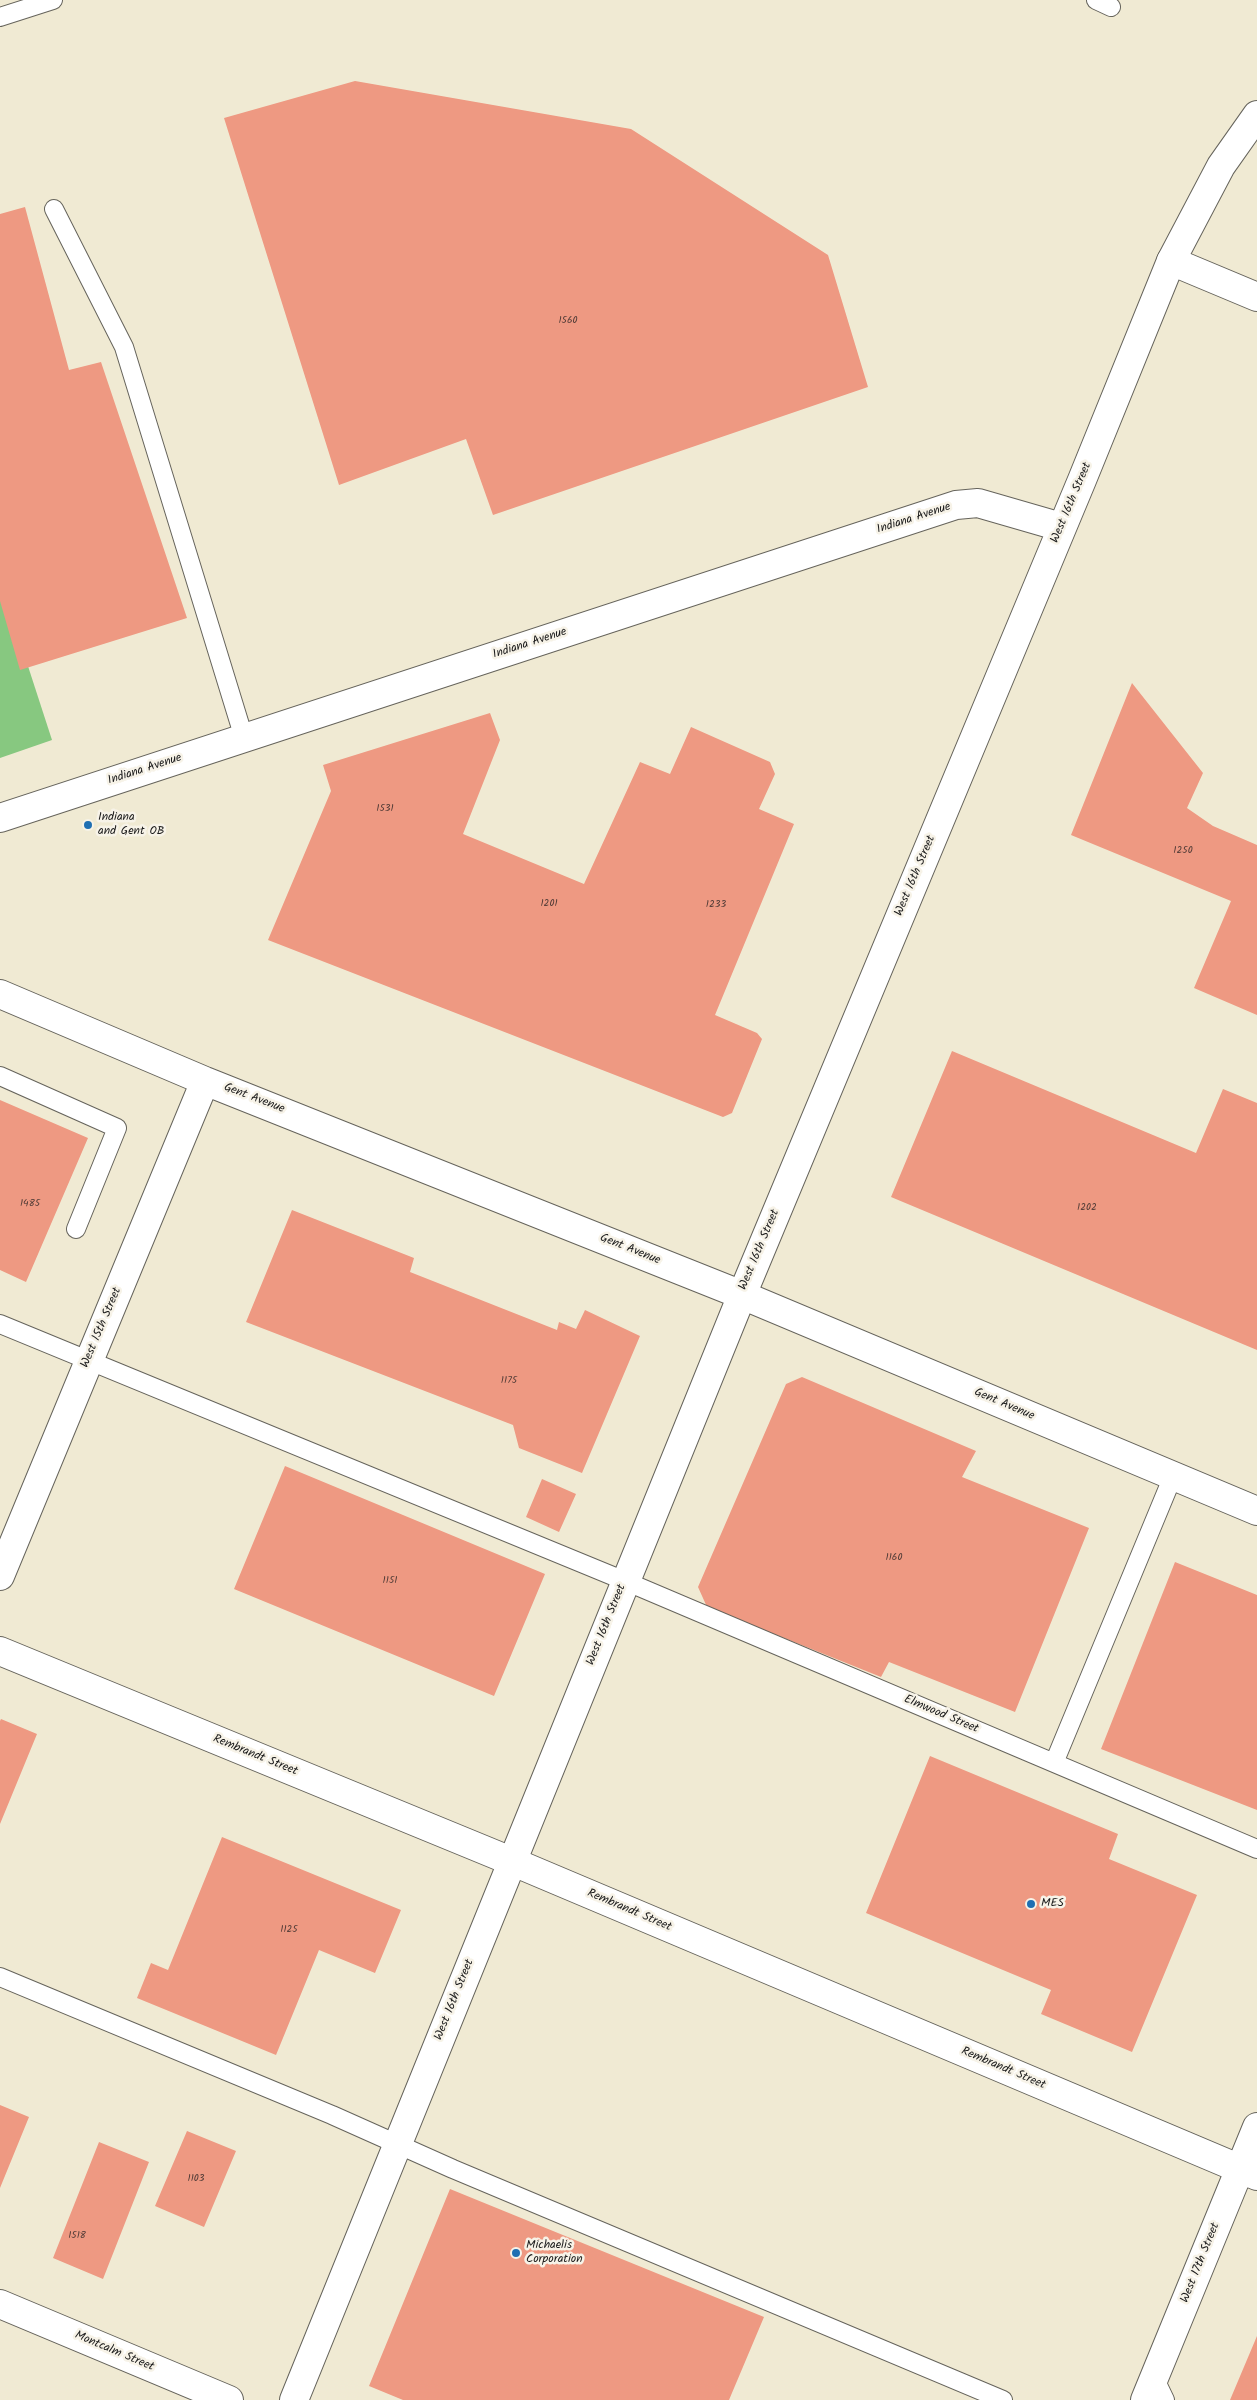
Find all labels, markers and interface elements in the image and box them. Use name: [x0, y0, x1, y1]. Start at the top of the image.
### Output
house number: 1560: [558, 315, 578, 327]
street label: West 16th Street: [1049, 461, 1095, 545]
street label: Indiana Avenue: [875, 500, 953, 538]
street label: Indiana Avenue: [491, 625, 569, 663]
street label: Indiana Avenue: [106, 751, 184, 789]
house number: 1531: [376, 803, 394, 815]
place label: Indiana and Gent OB: [98, 811, 164, 839]
marker: Indiana and Gent OB: [82, 819, 94, 831]
street label: West 16th Street: [893, 834, 939, 918]
house number: 1250: [1173, 845, 1193, 857]
house number: 1201: [540, 898, 558, 910]
house number: 1233: [706, 899, 726, 911]
street label: Gent Avenue: [222, 1081, 286, 1117]
house number: 1485: [20, 1198, 40, 1210]
house number: 1202: [1077, 1202, 1097, 1214]
street label: West 16th Street: [737, 1208, 783, 1292]
street label: Gent Avenue: [598, 1231, 662, 1269]
street label: West 15th Street: [79, 1286, 125, 1370]
house number: 1175: [501, 1375, 517, 1387]
street label: Gent Avenue: [972, 1386, 1036, 1424]
house number: 1160: [886, 1552, 902, 1564]
house number: 1151: [383, 1575, 397, 1587]
street label: West 16th Street: [584, 1582, 630, 1668]
street label: Elmwood Street: [902, 1693, 980, 1737]
street label: Rembrandt Street: [211, 1732, 299, 1780]
street label: Rembrandt Street: [585, 1887, 673, 1935]
place label: MES: [1041, 1897, 1064, 1911]
marker: MES: [1025, 1898, 1037, 1910]
house number: 1125: [280, 1924, 298, 1936]
street label: West 16th Street: [432, 1957, 478, 2043]
street label: Rembrandt Street: [959, 2045, 1047, 2093]
house number: 1103: [188, 2173, 204, 2185]
street label: West 17th Street: [1178, 2221, 1224, 2305]
house number: 1518: [68, 2230, 86, 2242]
place label: Michaelis Corporation: [526, 2239, 583, 2267]
marker: Michaelis Corporation: [510, 2247, 522, 2259]
street label: Montcalm Street: [72, 2329, 156, 2375]

